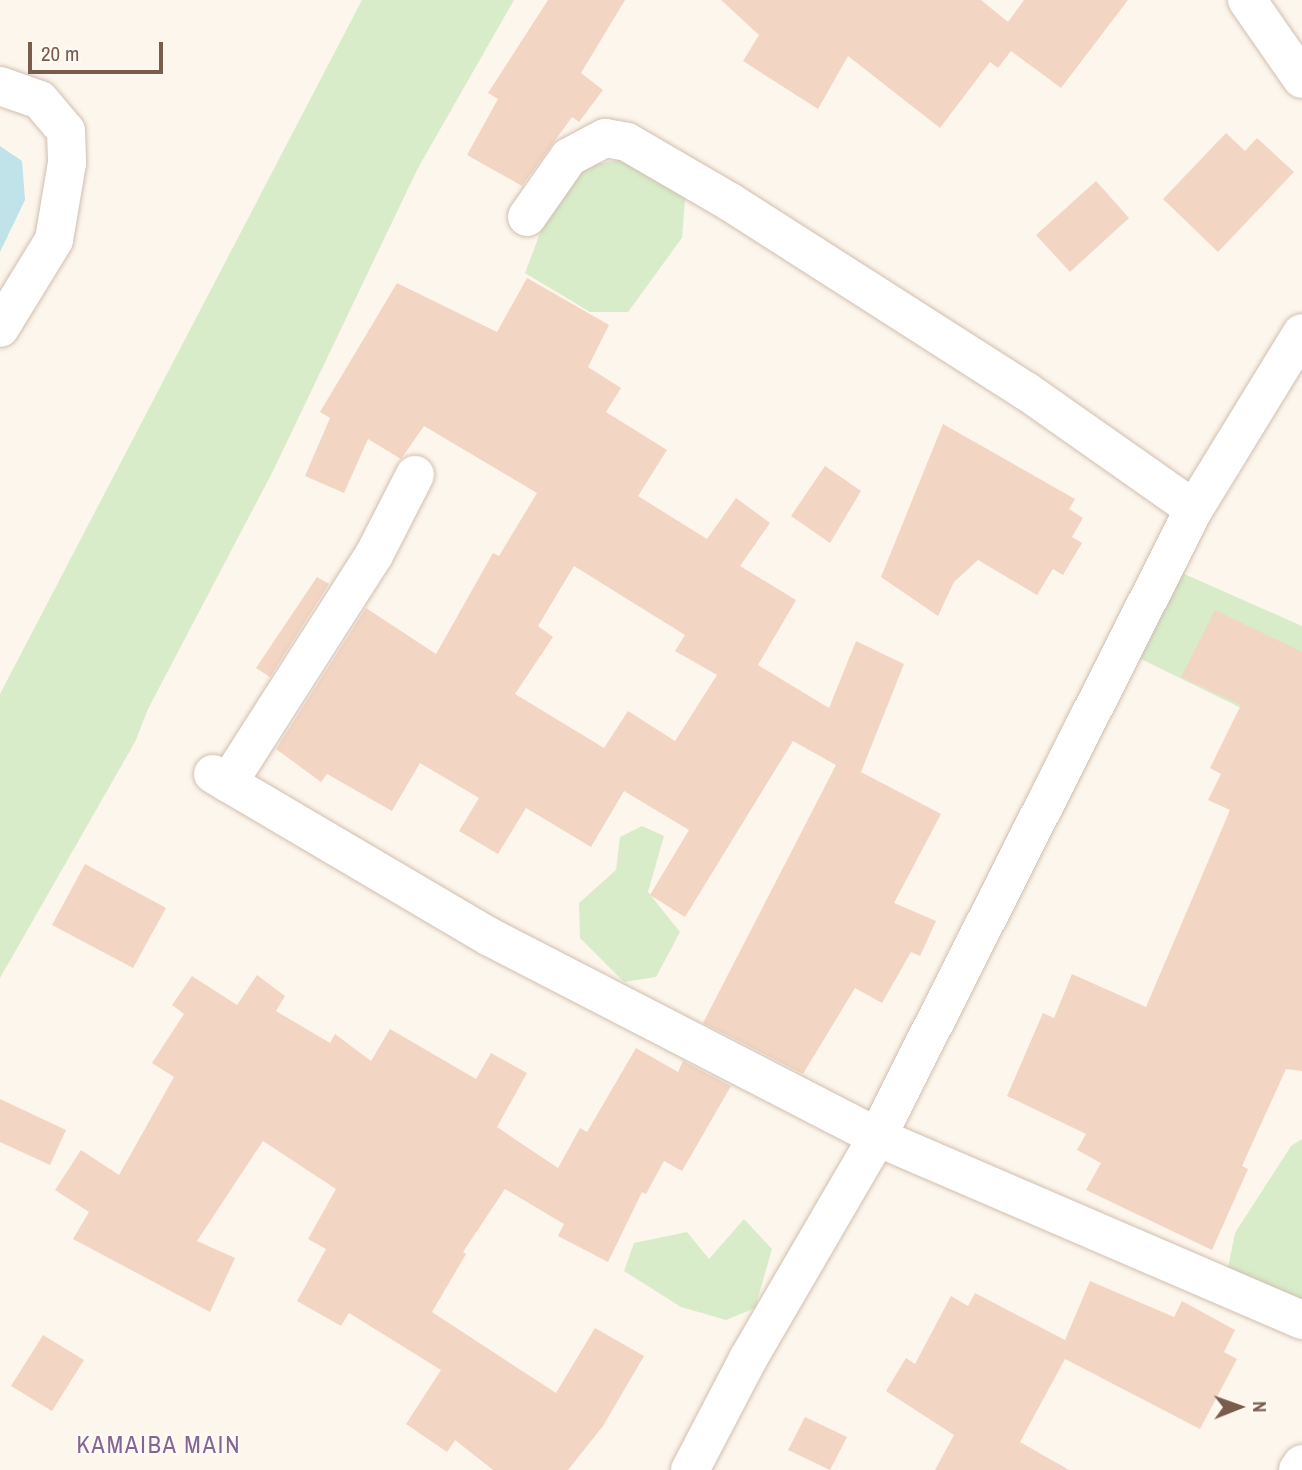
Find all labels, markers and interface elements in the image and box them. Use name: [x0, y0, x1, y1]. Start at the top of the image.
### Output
scale bar: [32, 28, 166, 72]
text: 20 m: [41, 39, 79, 68]
north arrow: [1204, 1372, 1274, 1442]
text: N: [1247, 1401, 1273, 1412]
district label: KAMAIBA MAIN: [77, 1431, 241, 1459]

